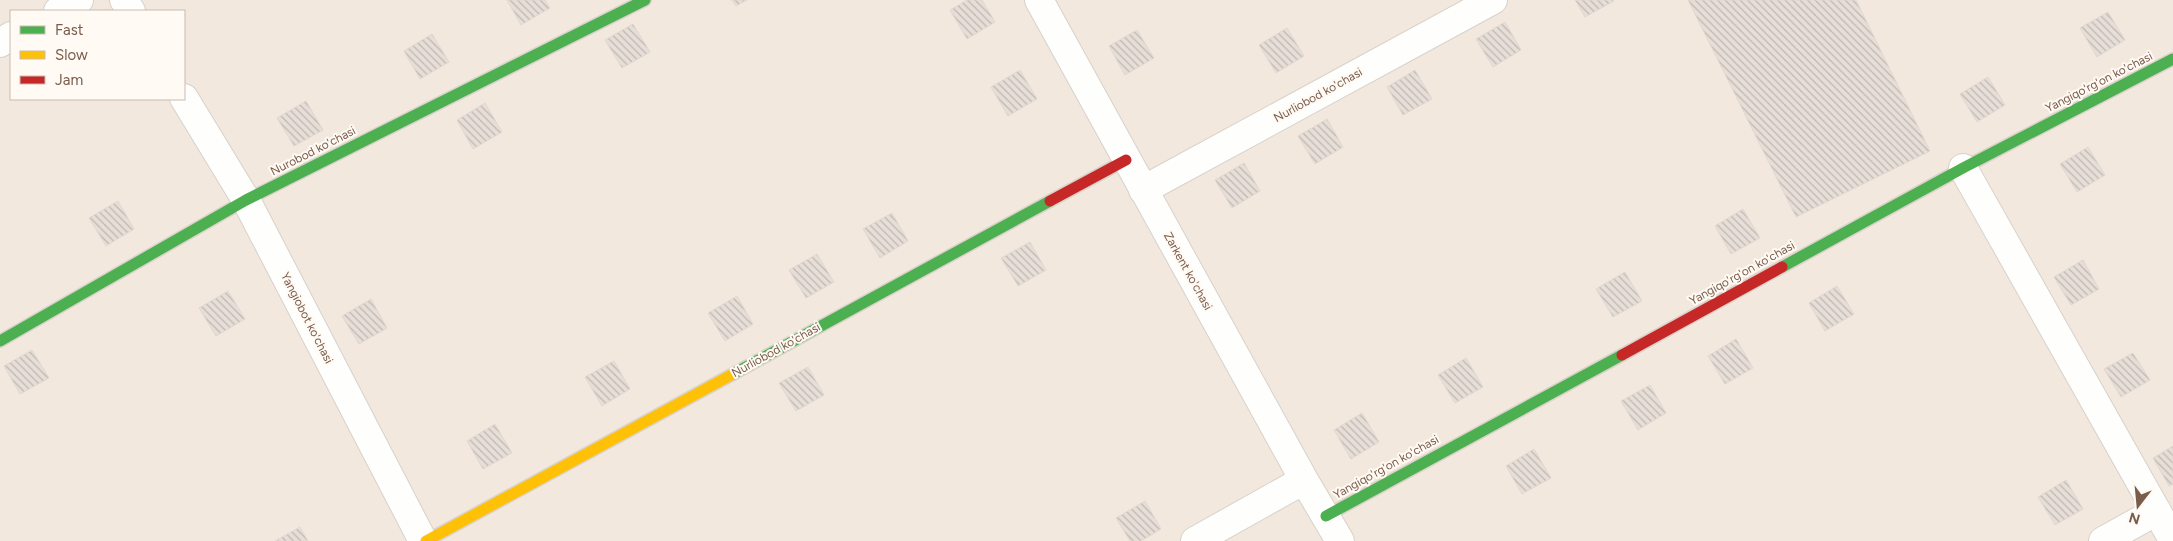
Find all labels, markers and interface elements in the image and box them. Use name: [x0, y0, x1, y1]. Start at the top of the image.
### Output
legend: [10, 10, 185, 100]
text: Fast: [55, 21, 84, 39]
text: Slow: [55, 46, 88, 64]
street label: Yangiqo'rg'on ko'chasi: [2043, 49, 2155, 115]
street label: Nurliobod ko'chasi: [1271, 65, 1365, 125]
text: Jam: [55, 71, 83, 89]
street label: Nurobod ko'chasi: [268, 123, 358, 179]
street label: Zarkent ko'chasi: [1161, 230, 1215, 312]
street label: Yangiqo'rg'on ko'chasi: [1687, 238, 1797, 308]
street label: Yangiobot ko'chasi: [278, 270, 336, 366]
street label: Nurliobod ko'chasi: [729, 320, 823, 380]
street label: Yangiqo'rg'on ko'chasi: [1331, 432, 1441, 502]
north arrow: [2113, 481, 2163, 531]
text: N: [2127, 508, 2142, 528]

